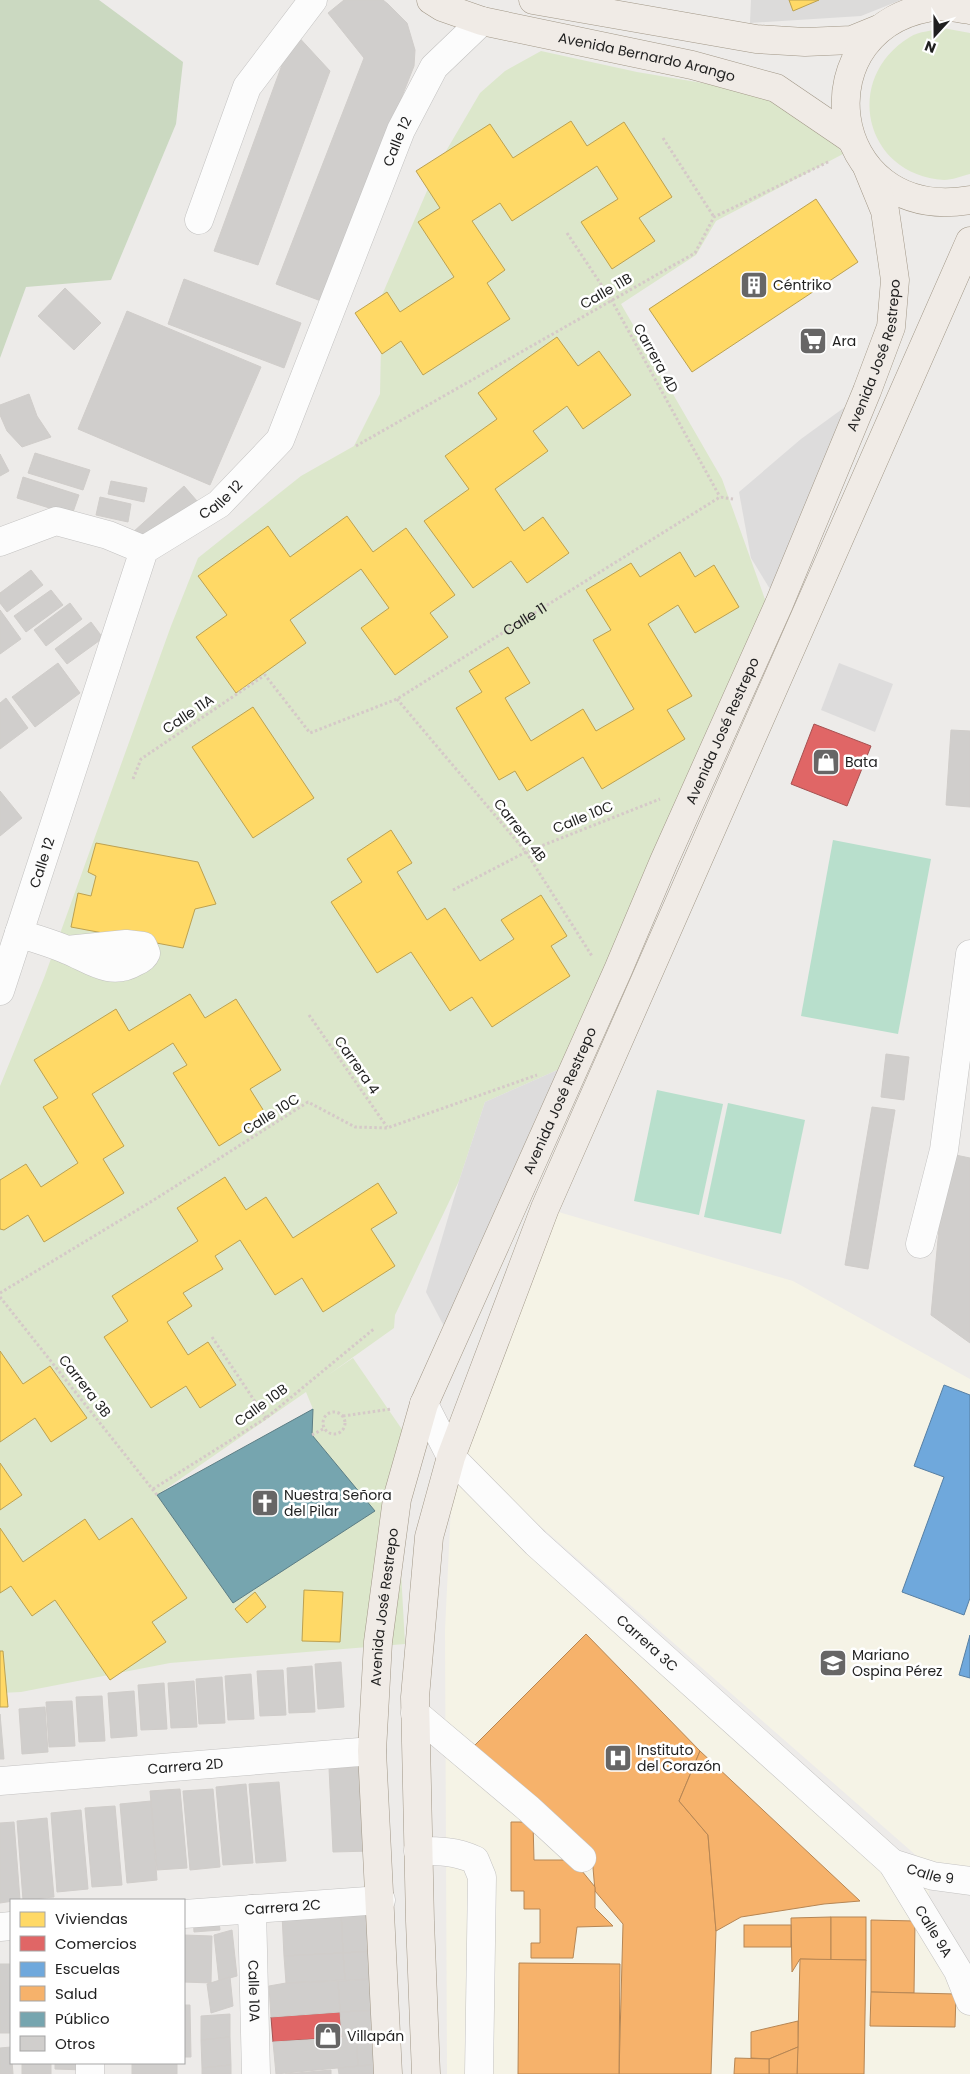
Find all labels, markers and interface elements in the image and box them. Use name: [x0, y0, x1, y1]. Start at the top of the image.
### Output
north arrow: [910, 10, 960, 60]
street label: Avenida Bernardo Arango: [556, 27, 738, 86]
text: N: [922, 36, 939, 58]
street label: Calle 12: [378, 113, 416, 169]
street label: Calle 11B: [576, 268, 636, 314]
building icon: Céntriko: [739, 270, 769, 300]
place label: Céntriko: [773, 275, 831, 295]
street label: Avenida José Restrepo: [841, 278, 905, 434]
street label: Carrera 4D: [629, 320, 683, 396]
supermarket icon: Ara: [798, 326, 828, 356]
place label: Ara: [832, 331, 856, 351]
street label: Calle 12: [195, 475, 247, 524]
street label: Calle 11: [499, 598, 551, 640]
street label: Avenida José Restrepo: [681, 654, 764, 807]
street label: Calle 11A: [158, 689, 218, 739]
shop icon: Bata: [811, 747, 841, 777]
place label: Bata: [845, 752, 878, 772]
street label: Carrera 4B: [489, 794, 551, 866]
street label: Calle 10C: [550, 796, 616, 838]
street label: Calle 12: [24, 835, 60, 891]
street label: Avenida José Restrepo: [518, 1024, 601, 1177]
street label: Carrera 4: [330, 1032, 384, 1098]
street label: Calle 10C: [239, 1089, 303, 1139]
street label: Carrera 3B: [54, 1350, 116, 1422]
street label: Calle 10B: [230, 1379, 292, 1431]
place label: Nuestra Señora del Pilar: [284, 1485, 392, 1521]
church icon: Nuestra Señora del Pilar: [250, 1488, 280, 1518]
street label: Avenida José Restrepo: [366, 1527, 403, 1687]
street label: Carrera 3C: [612, 1610, 683, 1676]
place label: Mariano Ospina Pérez: [852, 1645, 942, 1681]
school or university icon: Mariano Ospina Pérez: [818, 1648, 848, 1678]
place label: Instituto del Corazón: [637, 1740, 721, 1776]
hospital icon: Instituto del Corazón: [603, 1743, 633, 1773]
street label: Carrera 2D: [147, 1753, 224, 1779]
street label: Calle 9: [904, 1858, 955, 1889]
street label: Carrera 2C: [244, 1894, 322, 1920]
legend: [10, 1899, 185, 2064]
street label: Calle 9A: [910, 1901, 957, 1961]
text: Viviendas: [55, 1908, 128, 1929]
text: Comercios: [55, 1933, 137, 1954]
text: Escuelas: [55, 1958, 120, 1979]
street label: Calle 10A: [243, 1960, 265, 2022]
text: Salud: [55, 1983, 97, 2004]
text: Público: [55, 2008, 110, 2029]
shop icon: Villapán: [313, 2021, 343, 2051]
place label: Villapán: [347, 2026, 404, 2046]
text: Otros: [55, 2033, 95, 2054]

